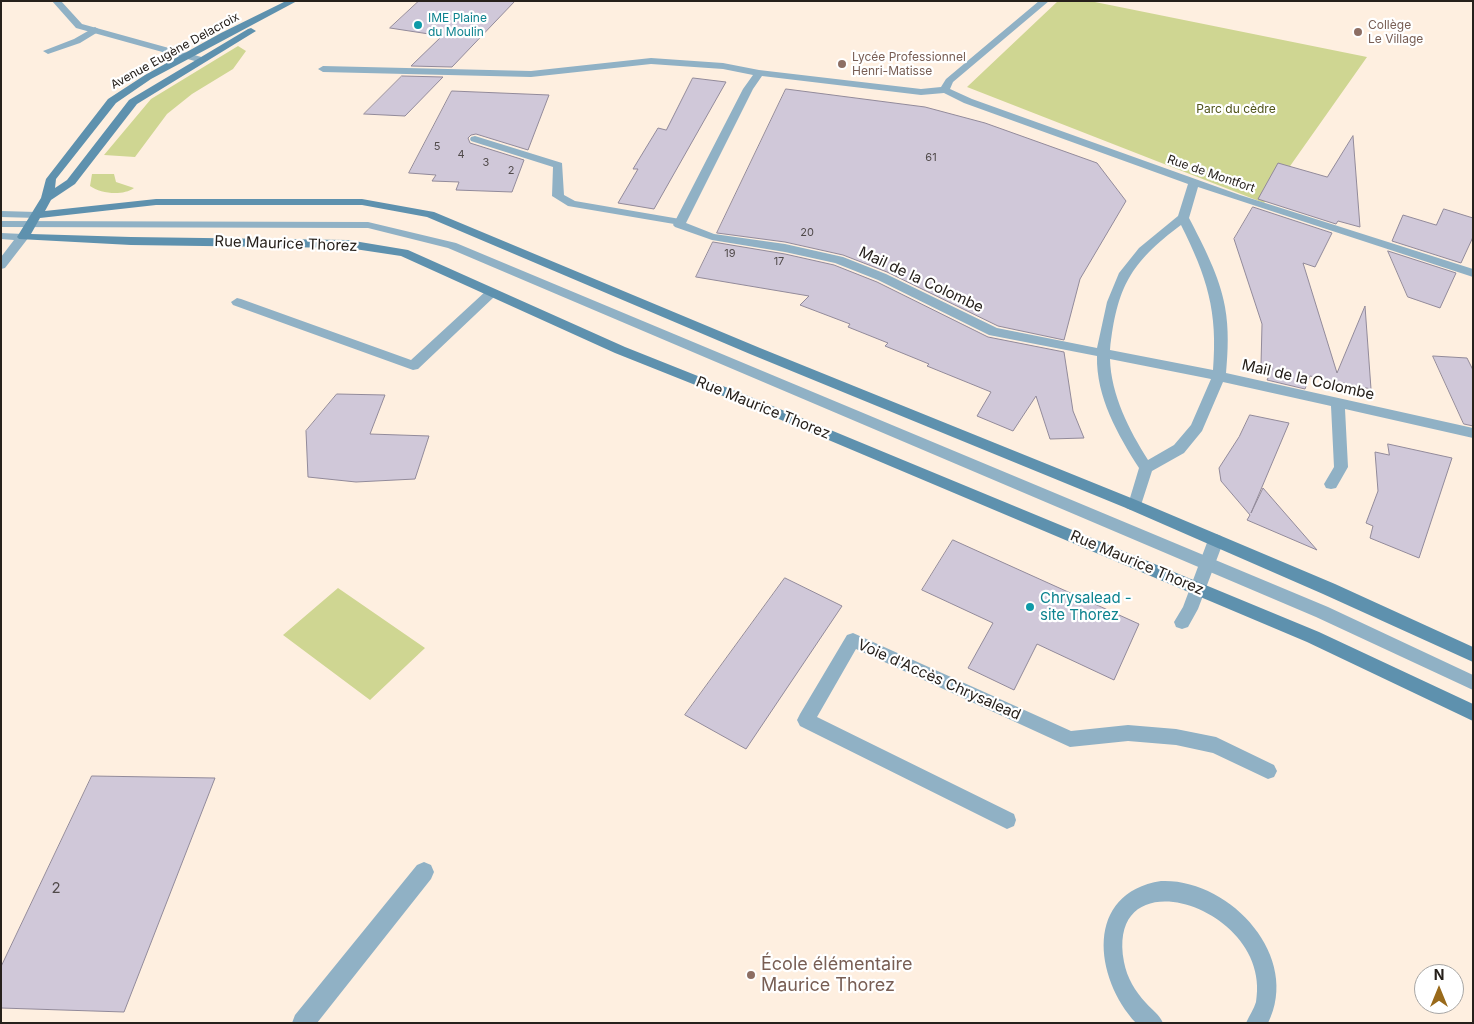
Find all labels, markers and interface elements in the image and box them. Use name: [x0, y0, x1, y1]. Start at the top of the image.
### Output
street label: Avenue Eugène Delacroix: [108, 10, 242, 92]
place label: IME Plaine du Moulin: [428, 11, 487, 39]
place label: Collège Le Village: [1368, 18, 1423, 46]
marker: IME Plaine du Moulin: [412, 19, 424, 31]
marker: Collège Le Village: [1352, 26, 1364, 38]
place label: Lycée Professionnel Henri-Matisse: [852, 50, 966, 78]
marker: Lycée Professionnel Henri-Matisse: [836, 58, 848, 70]
park label: Parc du cèdre: [1196, 102, 1276, 116]
house number: 5: [434, 140, 440, 154]
house number: 4: [457, 148, 465, 162]
house number: 61: [925, 151, 937, 165]
street label: Rue de Montfort: [1165, 152, 1257, 196]
house number: 3: [483, 156, 489, 170]
house number: 2: [508, 164, 514, 178]
house number: 20: [800, 226, 814, 240]
street label: Rue Maurice Thorez: [214, 233, 358, 255]
street label: Mail de la Colombe: [856, 243, 986, 317]
house number: 19: [724, 247, 736, 261]
house number: 17: [774, 255, 784, 269]
street label: Mail de la Colombe: [1240, 356, 1376, 404]
street label: Rue Maurice Thorez: [693, 373, 833, 443]
street label: Rue Maurice Thorez: [1068, 527, 1206, 599]
place label: Chrysalead - site Thorez: [1040, 589, 1132, 624]
marker: Chrysalead - site Thorez: [1024, 601, 1036, 613]
street label: Voie d'Accès Chrysalead: [855, 636, 1023, 724]
house number: 2: [51, 879, 61, 897]
place label: École élémentaire Maurice Thorez: [761, 954, 912, 996]
north arrow: [1414, 964, 1464, 1014]
text: N: [1434, 966, 1444, 983]
marker: École élémentaire Maurice Thorez: [745, 969, 757, 981]

